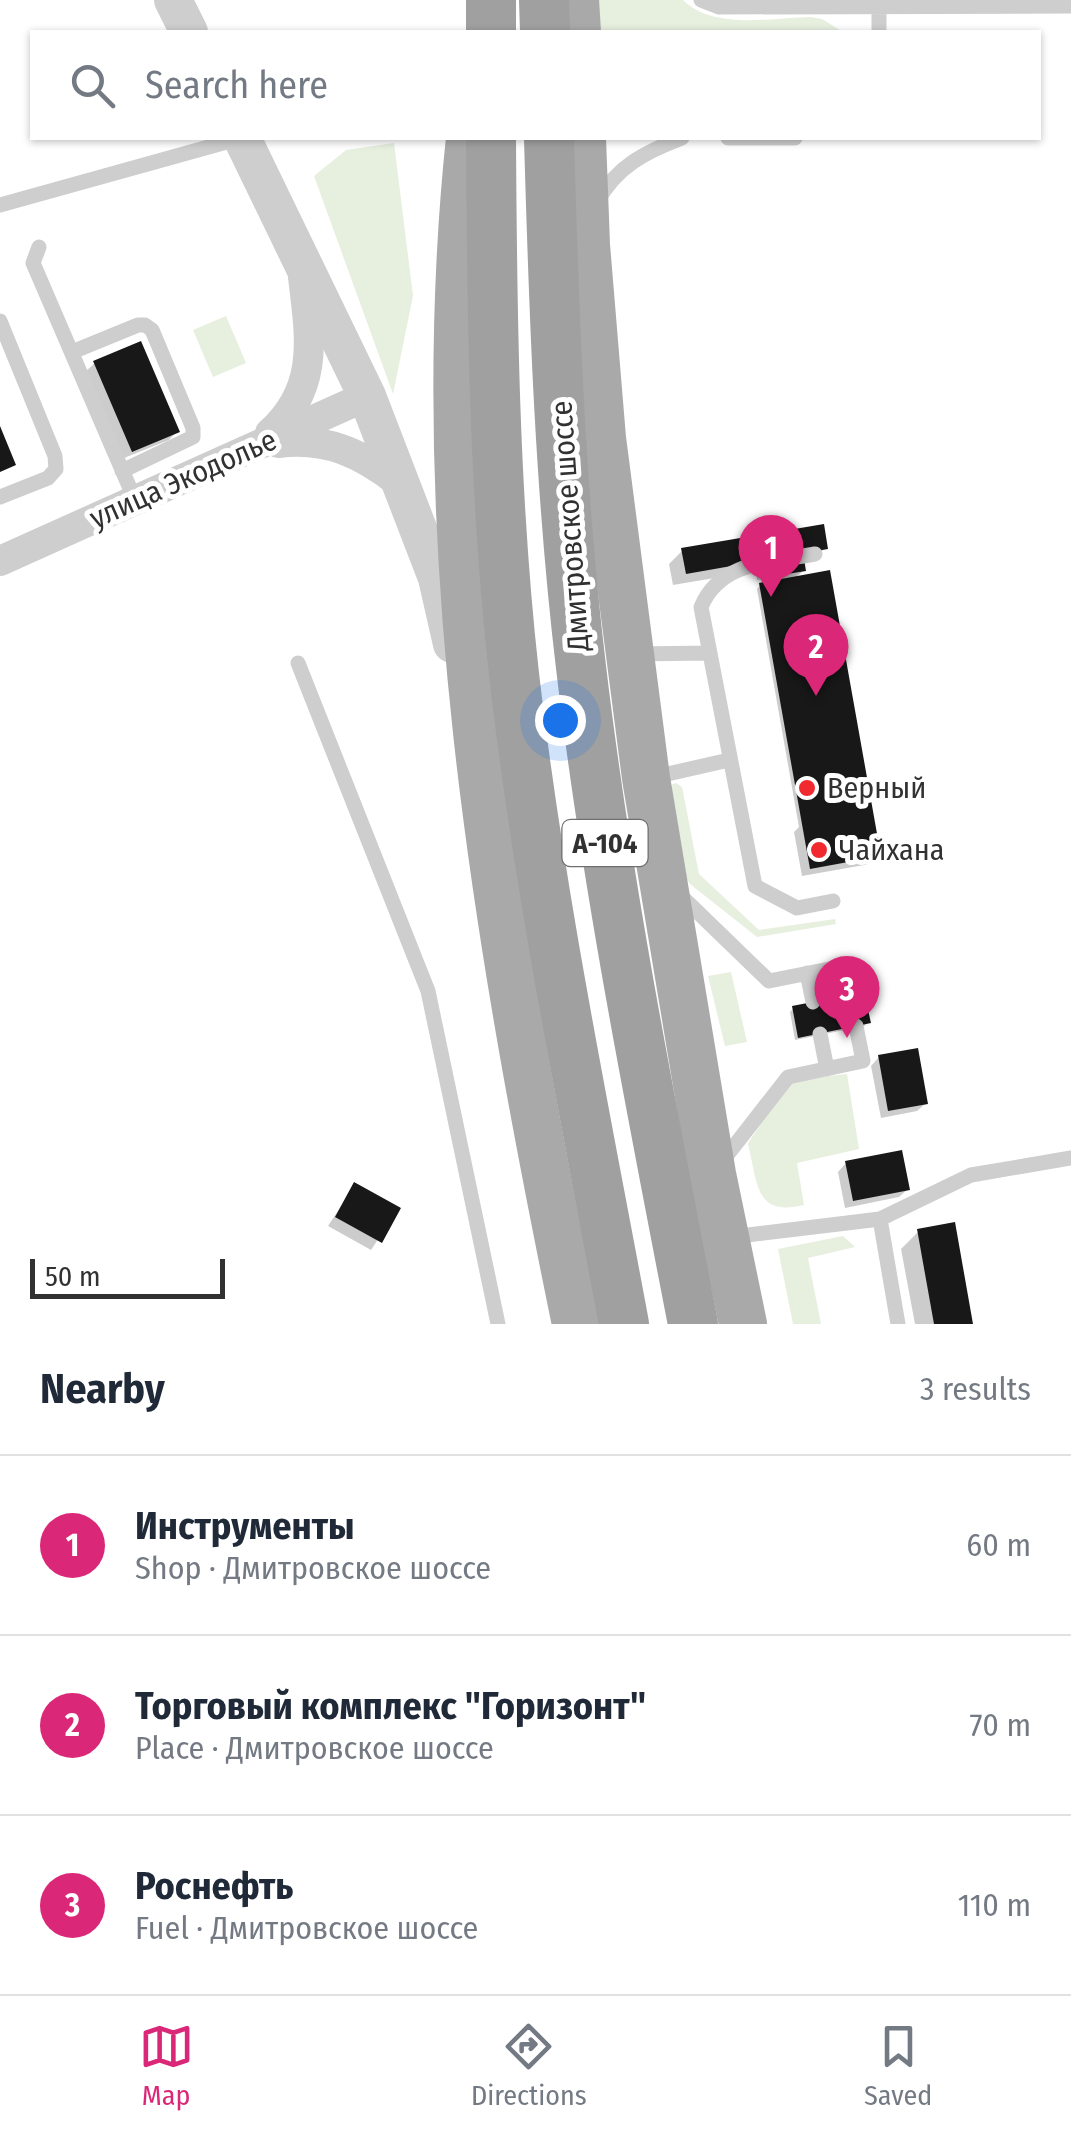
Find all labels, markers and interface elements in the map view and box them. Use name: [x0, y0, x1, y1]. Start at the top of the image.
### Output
search box: [30, 30, 1041, 140]
icon: search: [65, 58, 120, 113]
text: Search here: [145, 62, 328, 108]
street label: Дмитровское шоссе: [543, 400, 597, 653]
street label: улица Экодолье: [84, 422, 282, 536]
pin: 1: [738, 514, 804, 597]
pin: 2: [784, 614, 848, 696]
your location: [535, 695, 586, 746]
place label: Верный: [827, 770, 926, 806]
marker: Верный: [796, 777, 818, 799]
road number: А-104: [562, 820, 648, 866]
place label: Чайхана: [839, 832, 944, 868]
marker: Чайхана: [808, 839, 830, 861]
pin: 3: [814, 956, 880, 1038]
scale bar: [30, 1254, 225, 1298]
text: 50 m: [45, 1260, 101, 1293]
text: Nearby: [40, 1364, 165, 1414]
text: 3 results: [920, 1370, 1031, 1408]
text: Инструменты: [135, 1503, 355, 1549]
text: 1: [66, 1526, 79, 1564]
text: 60 m: [966, 1526, 1031, 1564]
text: Shop · Дмитровское шоссе: [135, 1549, 491, 1587]
text: Торговый комплекс "Горизонт": [135, 1683, 646, 1729]
text: 2: [65, 1706, 80, 1744]
text: 70 m: [970, 1706, 1031, 1744]
text: Place · Дмитровское шоссе: [135, 1729, 494, 1767]
text: Роснефть: [135, 1863, 293, 1909]
text: 3: [65, 1886, 80, 1924]
text: 110 m: [958, 1886, 1031, 1924]
text: Fuel · Дмитровское шоссе: [135, 1909, 478, 1947]
tab: Map: [139, 2019, 194, 2112]
tab: Directions: [471, 2019, 587, 2112]
tab: Saved: [864, 2019, 932, 2112]

